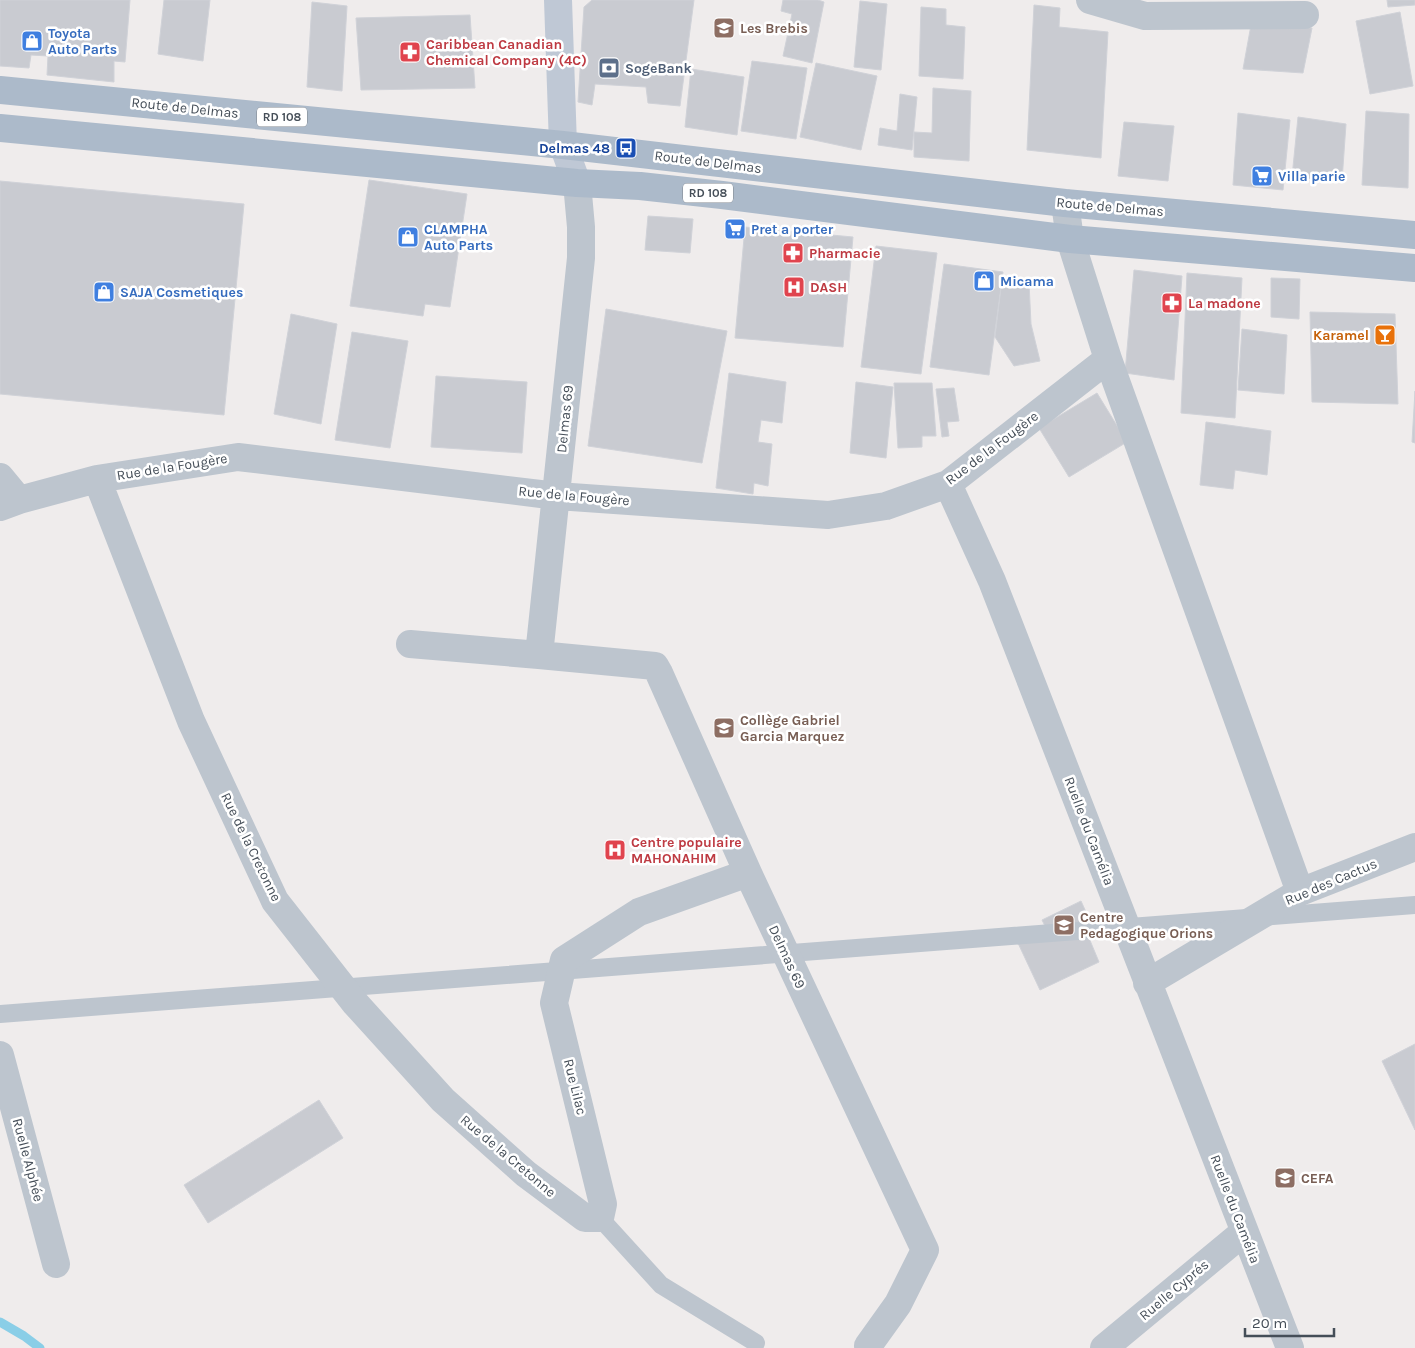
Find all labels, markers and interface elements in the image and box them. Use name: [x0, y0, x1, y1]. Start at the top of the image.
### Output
school or university icon: Les Brebis: [712, 16, 736, 40]
place label: Les Brebis: [740, 20, 808, 37]
place label: Toyota Auto Parts: [48, 25, 117, 58]
shop icon: Toyota Auto Parts: [20, 29, 44, 53]
place label: Caribbean Canadian Chemical Company (4C): [426, 36, 587, 69]
pharmacy icon: Caribbean Canadian Chemical Company (4C): [398, 40, 422, 64]
bank icon: SogeBank: [597, 56, 621, 80]
place label: SogeBank: [625, 60, 692, 77]
street label: Route de Delmas: [131, 94, 239, 122]
road number: RD 108: [257, 108, 307, 126]
bus stop icon: Delmas 48: [614, 136, 638, 160]
place label: Delmas 48: [539, 140, 610, 157]
street label: Route de Delmas: [653, 147, 763, 177]
supermarket icon: Villa parie: [1250, 164, 1274, 188]
place label: Villa parie: [1278, 168, 1346, 185]
road number: RD 108: [683, 184, 733, 202]
street label: Route de Delmas: [1056, 194, 1164, 220]
supermarket icon: Pret a porter: [723, 217, 747, 241]
place label: CLAMPHA Auto Parts: [424, 221, 493, 254]
place label: Pret a porter: [751, 221, 834, 238]
shop icon: CLAMPHA Auto Parts: [396, 225, 420, 249]
pharmacy icon: Pharmacie: [781, 241, 805, 265]
place label: Pharmacie: [809, 245, 880, 262]
shop icon: Micama: [972, 269, 996, 293]
place label: Micama: [1000, 273, 1054, 290]
hospital icon: DASH: [782, 275, 806, 299]
place label: DASH: [810, 279, 847, 296]
shop icon: SAJA Cosmetiques: [92, 280, 116, 304]
place label: SAJA Cosmetiques: [120, 284, 243, 301]
pharmacy icon: La madone: [1160, 291, 1184, 315]
place label: La madone: [1188, 295, 1261, 312]
bar icon: Karamel: [1373, 323, 1397, 347]
place label: Karamel: [1313, 327, 1369, 344]
street label: Delmas 69: [553, 384, 577, 454]
street label: Rue de la Fougère: [942, 408, 1042, 488]
street label: Rue de la Fougère: [115, 450, 229, 484]
street label: Rue de la Fougère: [518, 483, 630, 509]
place label: Collège Gabriel Garcia Marquez: [740, 712, 845, 745]
school or university icon: Collège Gabriel Garcia Marquez: [712, 716, 736, 740]
street label: Ruelle du Camélia: [1060, 774, 1118, 888]
street label: Rue de la Cretonne: [217, 790, 285, 904]
place label: Centre populaire MAHONAHIM: [631, 834, 742, 867]
hospital icon: Centre populaire MAHONAHIM: [603, 838, 627, 862]
street label: Rue des Cactus: [1282, 855, 1380, 909]
place label: Centre Pedagogique Orions: [1080, 909, 1213, 942]
school or university icon: Centre Pedagogique Orions: [1052, 913, 1076, 937]
street label: Delmas 69: [765, 923, 809, 991]
street label: Rue Lilac: [560, 1057, 590, 1117]
street label: Rue de la Cretonne: [457, 1111, 559, 1201]
street label: Ruelle Alphée: [9, 1116, 47, 1204]
street label: Ruelle du Camélia: [1206, 1152, 1264, 1266]
school or university icon: CEFA: [1273, 1166, 1297, 1190]
place label: CEFA: [1301, 1170, 1334, 1187]
street label: Ruelle Cyprés: [1136, 1256, 1212, 1324]
scale bar: [1245, 1306, 1334, 1338]
text: 20 m: [1252, 1314, 1287, 1332]

